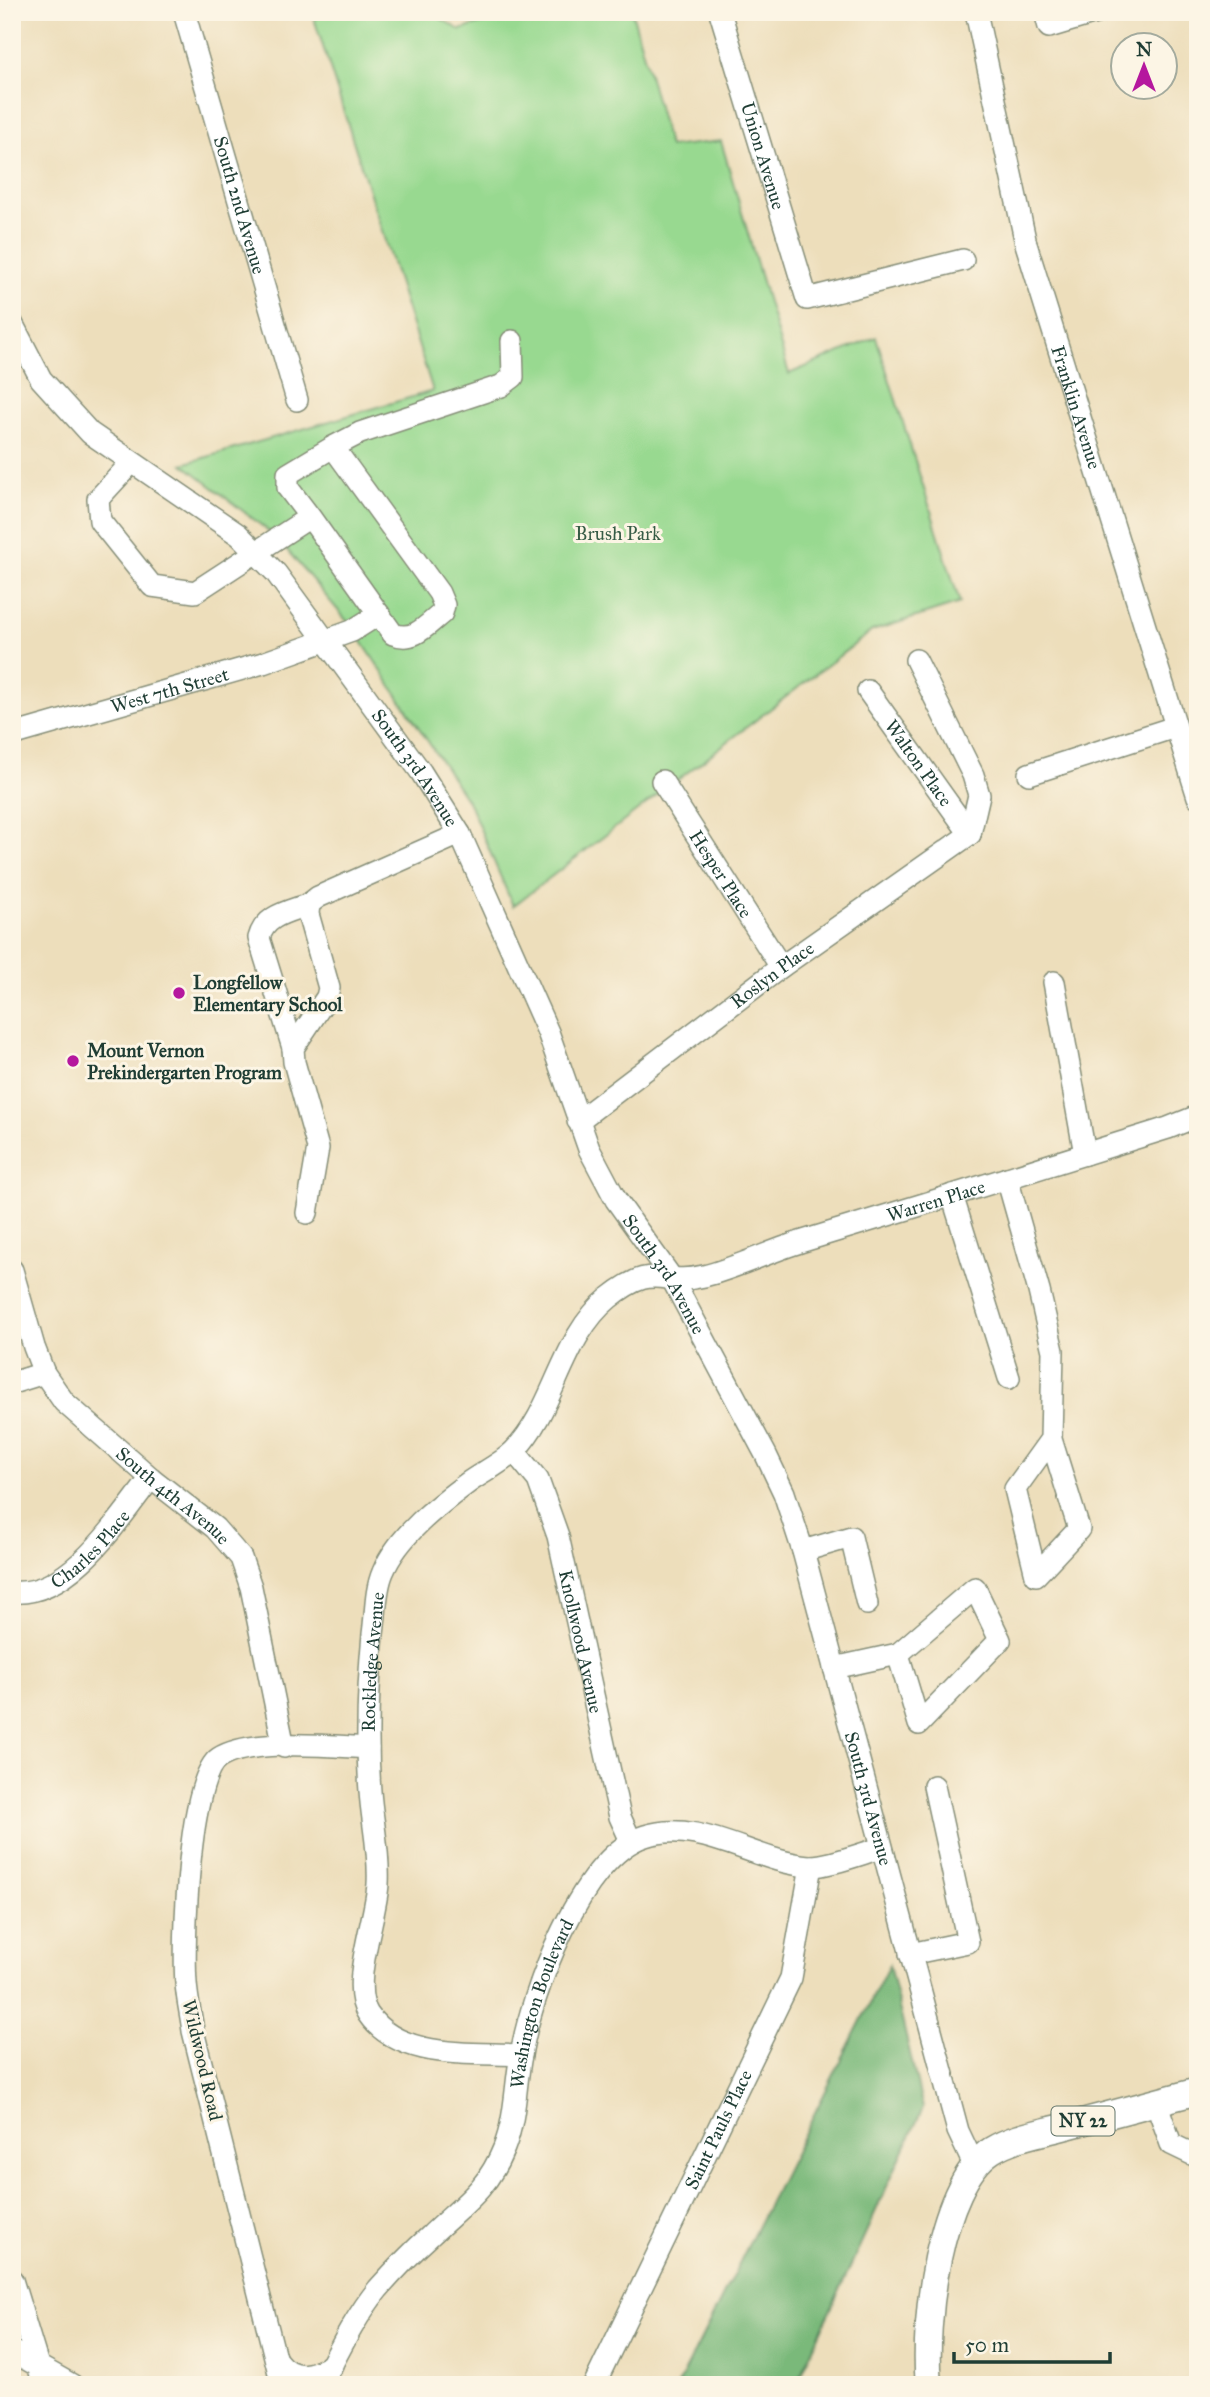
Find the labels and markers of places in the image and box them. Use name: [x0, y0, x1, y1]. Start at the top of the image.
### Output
place label: Longfellow Elementary School: [193, 971, 343, 1017]
marker: Longfellow Elementary School: [171, 985, 187, 1001]
place label: Mount Vernon Prekindergarten Program: [87, 1039, 282, 1085]
marker: Mount Vernon Prekindergarten Program: [65, 1053, 81, 1069]

